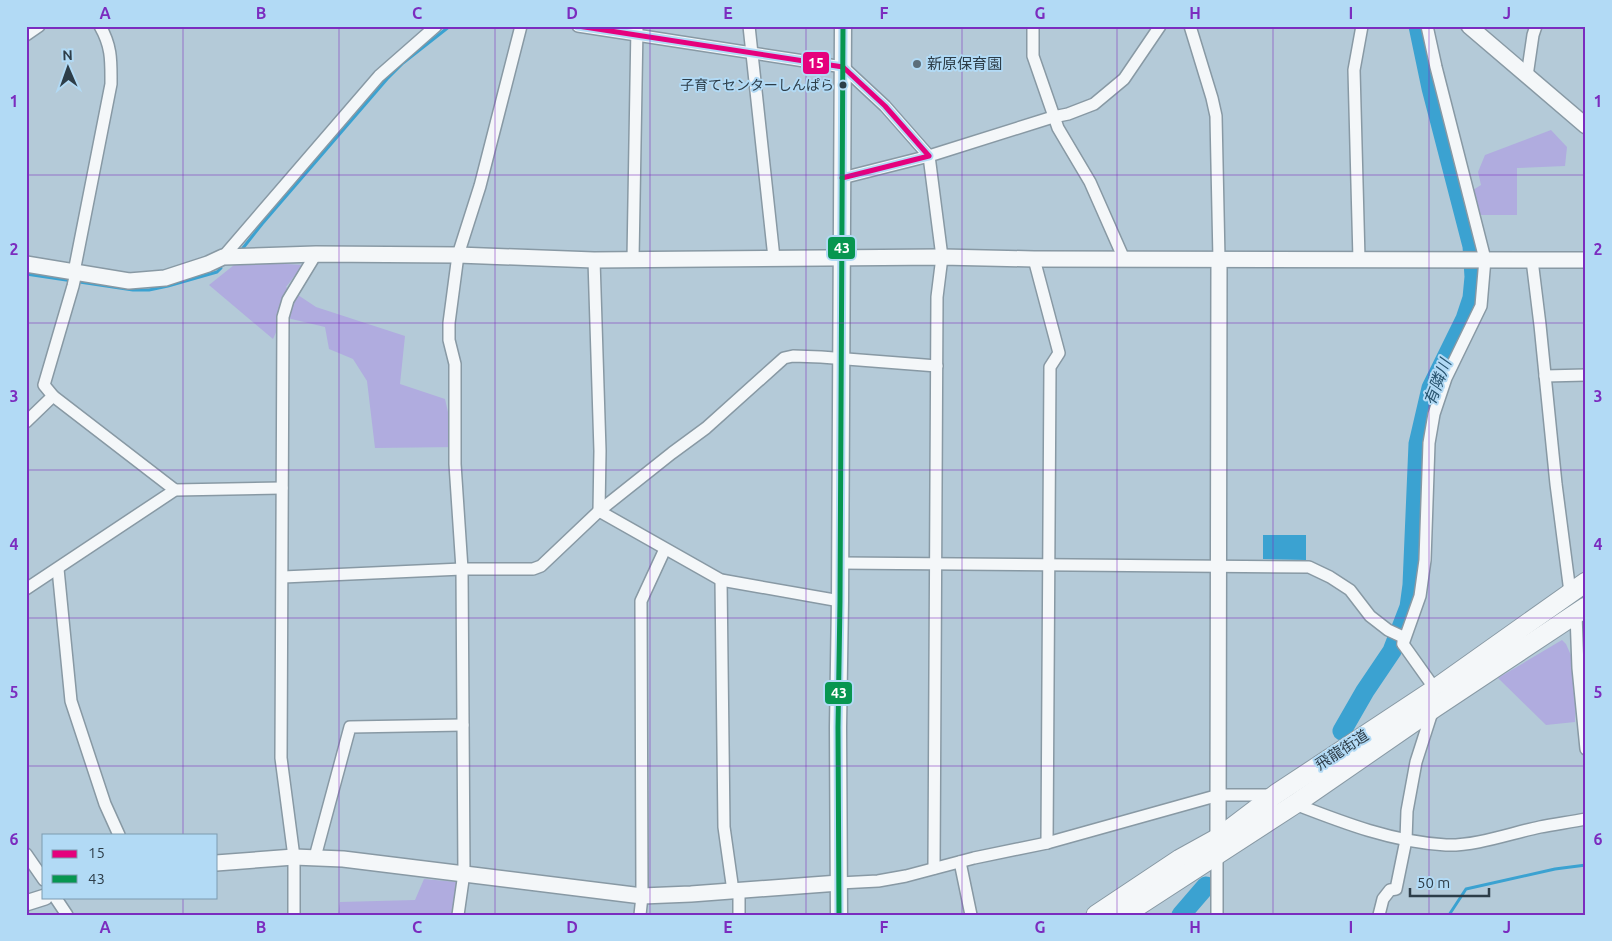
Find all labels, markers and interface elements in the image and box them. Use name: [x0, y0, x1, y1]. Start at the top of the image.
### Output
text: A: [99, 4, 111, 22]
text: B: [256, 4, 266, 22]
text: C: [412, 4, 422, 22]
text: D: [566, 4, 578, 22]
text: E: [723, 4, 733, 22]
text: F: [880, 4, 889, 22]
text: G: [1034, 4, 1046, 22]
text: H: [1189, 4, 1201, 22]
text: I: [1349, 4, 1353, 22]
text: J: [1503, 4, 1511, 22]
north arrow: [42, 42, 92, 92]
text: N: [62, 47, 73, 63]
line badge: 15: [802, 51, 830, 75]
text: 15: [808, 55, 824, 71]
place label: 新原保育園: [927, 55, 1002, 72]
marker: 新原保育園: [911, 58, 923, 70]
place label: 子育てセンターしんぱら: [680, 77, 834, 93]
marker: 子育てセンターしんぱら: [838, 80, 848, 90]
text: 1: [9, 92, 19, 110]
text: 1: [1593, 92, 1603, 110]
line badge: 43: [827, 236, 856, 260]
text: 2: [9, 240, 19, 258]
text: 43: [834, 240, 850, 256]
text: 2: [1593, 240, 1603, 258]
water label: 有隣川: [1420, 355, 1455, 408]
text: 3: [9, 387, 19, 405]
text: 3: [1593, 387, 1603, 405]
text: 4: [9, 535, 19, 553]
text: 4: [1593, 535, 1603, 553]
line badge: 43: [824, 681, 853, 705]
text: 5: [9, 683, 19, 701]
text: 5: [1593, 683, 1603, 701]
text: 43: [831, 685, 847, 701]
street label: 飛龍街道: [1312, 726, 1372, 773]
text: 6: [9, 830, 19, 848]
text: 6: [1593, 830, 1603, 848]
legend: [42, 834, 218, 898]
text: 15: [88, 844, 105, 861]
scale bar: [1410, 866, 1488, 898]
text: 43: [88, 870, 105, 887]
text: 50 m: [1417, 874, 1450, 891]
text: A: [99, 918, 111, 936]
text: B: [256, 918, 266, 936]
text: C: [412, 918, 422, 936]
text: D: [566, 918, 578, 936]
text: E: [723, 918, 733, 936]
text: F: [880, 918, 889, 936]
text: G: [1034, 918, 1046, 936]
text: H: [1189, 918, 1201, 936]
text: I: [1349, 918, 1353, 936]
text: J: [1503, 918, 1511, 936]

